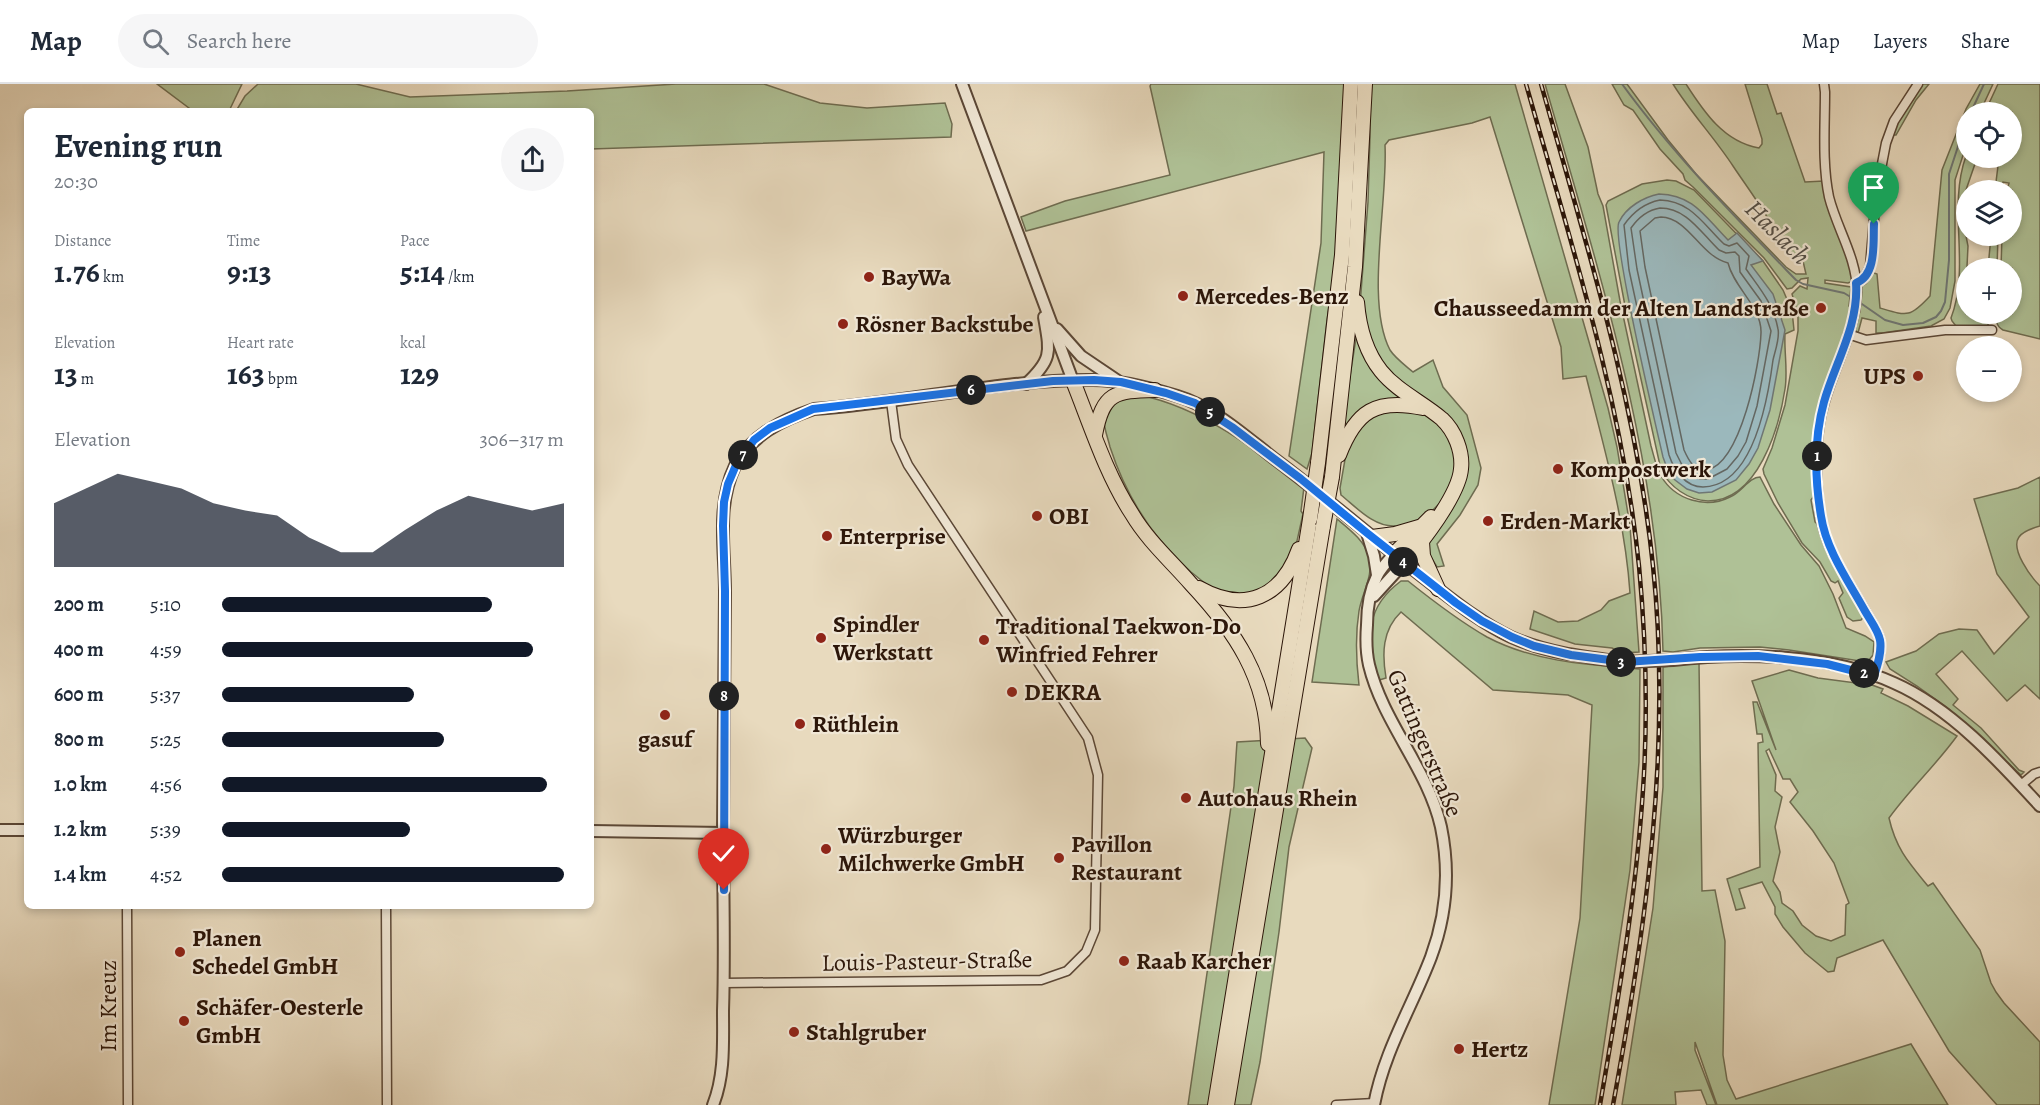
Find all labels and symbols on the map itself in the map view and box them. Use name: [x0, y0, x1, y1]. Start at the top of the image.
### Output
pin: [1848, 162, 1899, 224]
water label: Haslach: [1737, 192, 1818, 273]
place label: BayWa: [881, 261, 951, 293]
marker: BayWa: [862, 270, 876, 284]
place label: Mercedes-Benz: [1195, 280, 1349, 312]
marker: Mercedes-Benz: [1176, 289, 1190, 303]
place label: Chausseedamm der Alten Landstraße: [1434, 292, 1809, 324]
marker: Chausseedamm der Alten Landstraße: [1814, 301, 1828, 315]
place label: Rösner Backstube: [855, 308, 1034, 340]
marker: Rösner Backstube: [836, 317, 850, 331]
place label: UPS: [1863, 360, 1906, 392]
marker: UPS: [1911, 369, 1925, 383]
pin: 6: [956, 375, 986, 405]
pin: 5: [1195, 397, 1225, 427]
pin: 7: [728, 440, 758, 470]
pin: 1: [1802, 441, 1832, 471]
place label: Kompostwerk: [1570, 453, 1712, 485]
marker: Kompostwerk: [1551, 462, 1565, 476]
place label: OBI: [1049, 500, 1089, 532]
place label: Erden-Markt: [1500, 505, 1630, 537]
marker: OBI: [1030, 509, 1044, 523]
marker: Erden-Markt: [1481, 514, 1495, 528]
place label: Enterprise: [839, 520, 946, 552]
marker: Enterprise: [820, 529, 834, 543]
pin: 4: [1388, 547, 1418, 577]
place label: Spindler Werkstatt: [832, 608, 933, 668]
place label: Traditional Taekwon-Do Winfried Fehrer: [995, 610, 1241, 670]
marker: Spindler Werkstatt: [814, 631, 828, 645]
marker: Traditional Taekwon-Do Winfried Fehrer: [977, 633, 991, 647]
pin: 3: [1606, 647, 1636, 677]
pin: 2: [1849, 658, 1879, 688]
street label: Gattingerstraße: [1380, 664, 1470, 822]
place label: DEKRA: [1024, 676, 1102, 708]
pin: 8: [709, 681, 739, 711]
marker: DEKRA: [1005, 685, 1019, 699]
marker: gasuf: [658, 708, 672, 722]
place label: Rüthlein: [812, 708, 900, 740]
marker: Rüthlein: [793, 717, 807, 731]
place label: gasuf: [638, 723, 696, 755]
place label: Autohaus Rhein: [1197, 782, 1358, 814]
marker: Autohaus Rhein: [1179, 791, 1193, 805]
place label: Würzburger Milchwerke GmbH: [837, 819, 1025, 879]
pin: [698, 828, 749, 890]
place label: Pavillon Restaurant: [1071, 828, 1182, 888]
marker: Würzburger Milchwerke GmbH: [819, 842, 833, 856]
marker: Pavillon Restaurant: [1052, 851, 1066, 865]
place label: Planen Schedel GmbH: [192, 922, 338, 982]
street label: Louis-Pasteur-Straße: [821, 943, 1033, 979]
marker: Planen Schedel GmbH: [173, 945, 187, 959]
place label: Raab Karcher: [1136, 945, 1272, 977]
marker: Raab Karcher: [1117, 954, 1131, 968]
street label: Im Kreuz: [92, 960, 124, 1052]
place label: Schäfer-Oesterle GmbH: [196, 991, 363, 1051]
marker: Schäfer-Oesterle GmbH: [177, 1014, 191, 1028]
place label: Stahlgruber: [806, 1016, 926, 1048]
marker: Stahlgruber: [787, 1025, 801, 1039]
place label: Hertz: [1471, 1033, 1528, 1065]
marker: Hertz: [1452, 1042, 1466, 1056]

